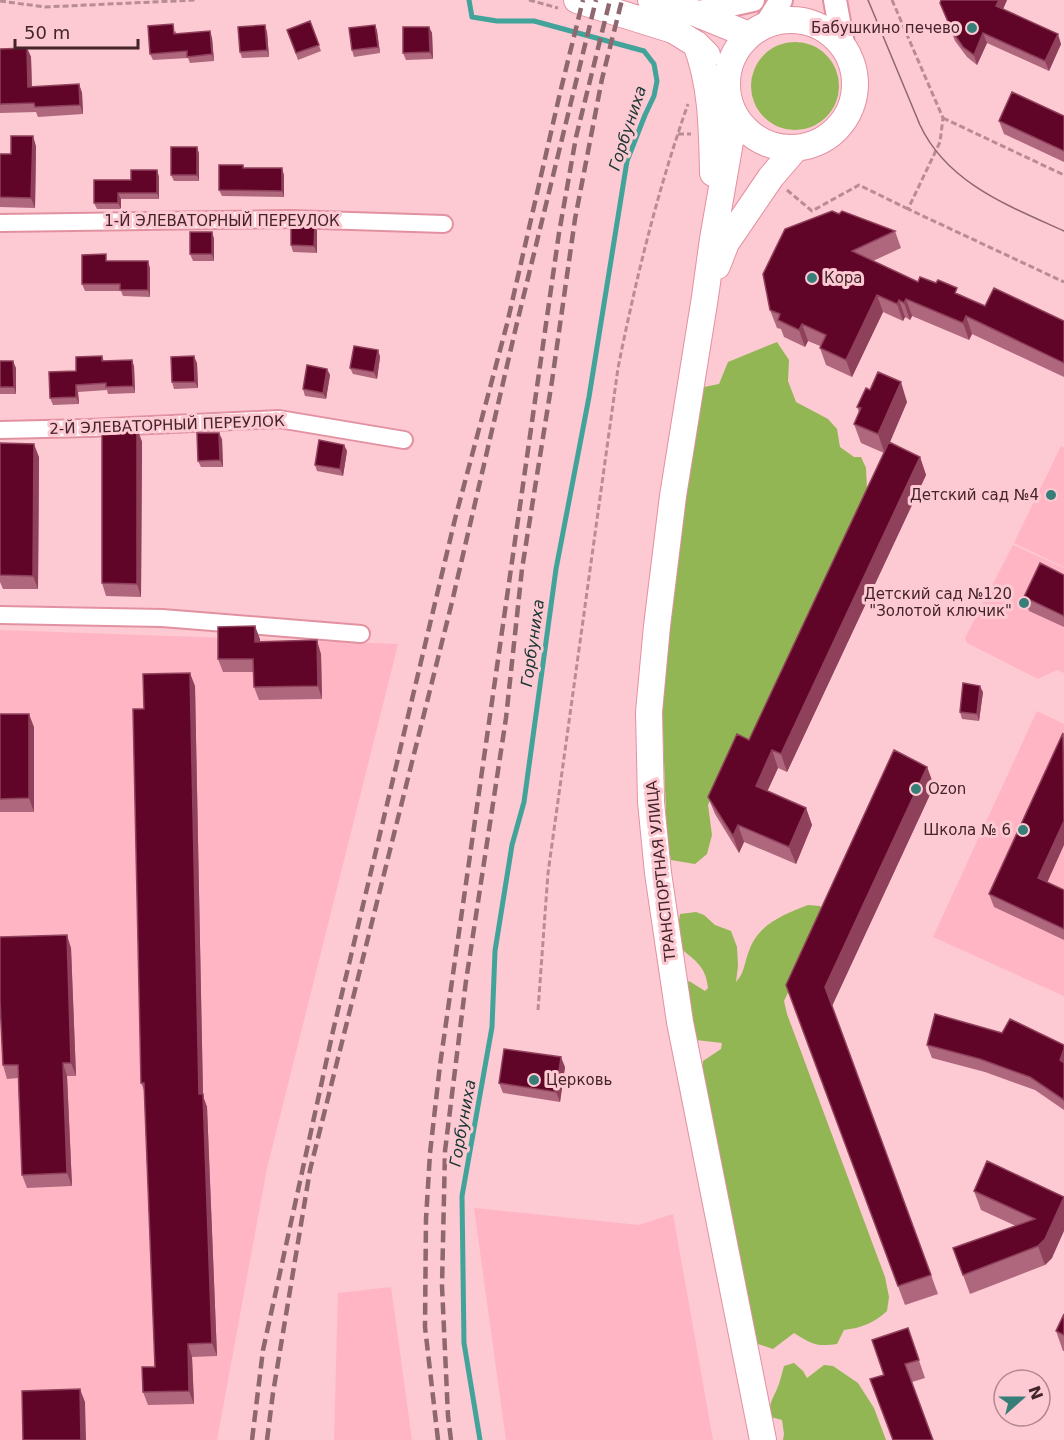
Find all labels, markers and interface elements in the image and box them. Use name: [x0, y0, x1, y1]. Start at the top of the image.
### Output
scale bar: [15, 12, 138, 50]
place label: Бабушкино печево: [811, 19, 960, 37]
marker: Бабушкино печево: [965, 21, 979, 35]
text: 50 m: [24, 22, 70, 43]
water label: Горбуниха: [605, 83, 650, 173]
street label: 1-Й ЭЛЕВАТОРНЫЙ ПЕРЕУЛОК: [104, 211, 340, 230]
place label: Кора: [824, 269, 863, 287]
marker: Кора: [805, 271, 819, 285]
street label: 2-Й ЭЛЕВАТОРНЫЙ ПЕРЕУЛОК: [49, 411, 285, 438]
place label: Детский сад №4: [910, 486, 1039, 504]
marker: Детский сад №4: [1044, 488, 1058, 502]
place label: Детский сад №120 "Золотой ключик": [864, 585, 1012, 620]
marker: Детский сад №120 "Золотой ключик": [1017, 596, 1031, 610]
water label: Горбуниха: [517, 598, 548, 688]
street label: ТРАНСПОРТНАЯ УЛИЦА: [642, 779, 680, 963]
place label: Ozon: [928, 780, 966, 798]
marker: Ozon: [909, 782, 923, 796]
place label: Школа № 6: [923, 821, 1011, 839]
marker: Школа № 6: [1016, 823, 1030, 837]
place label: Церковь: [546, 1071, 612, 1089]
marker: Церковь: [527, 1073, 541, 1087]
water label: Горбуниха: [445, 1078, 480, 1168]
north arrow: [992, 1368, 1052, 1428]
text: N: [1024, 1383, 1047, 1402]

